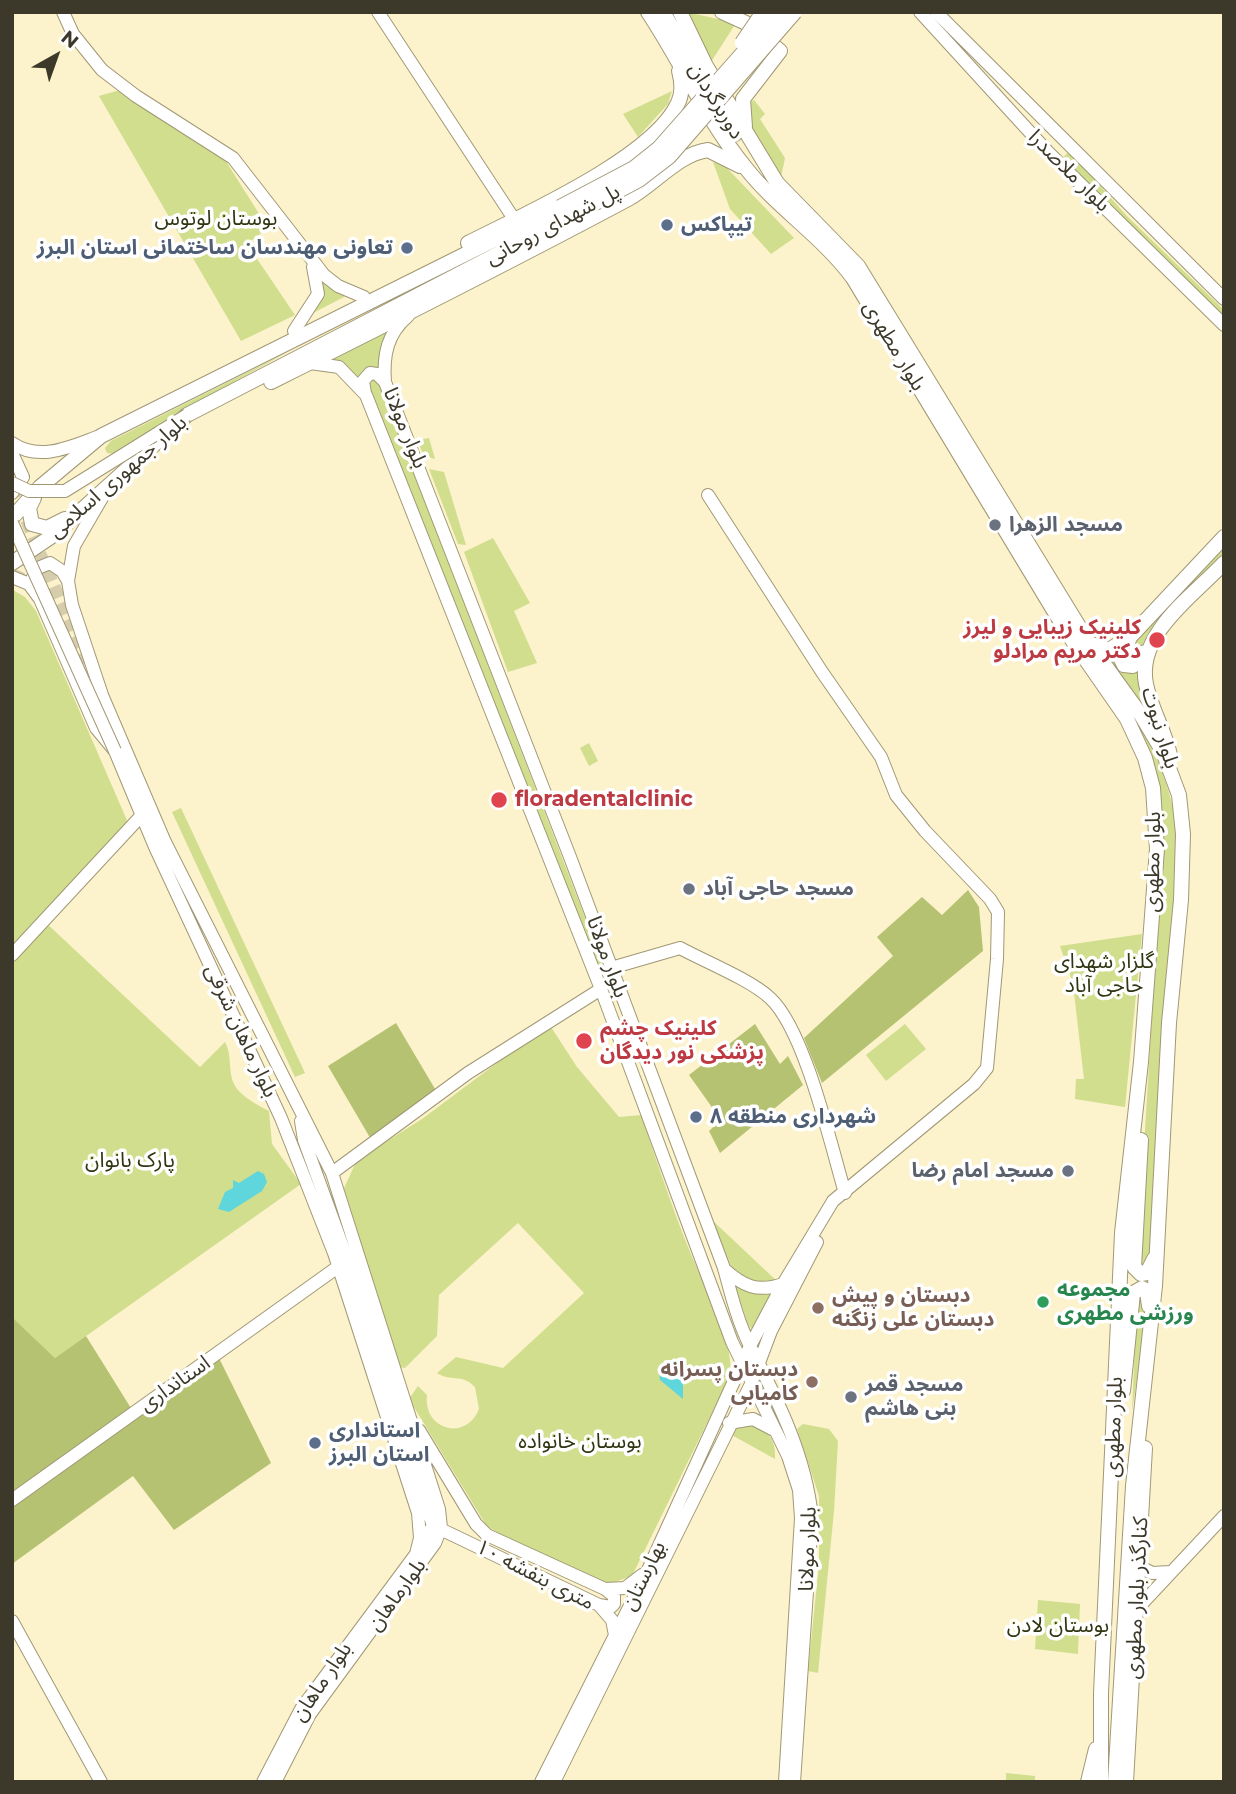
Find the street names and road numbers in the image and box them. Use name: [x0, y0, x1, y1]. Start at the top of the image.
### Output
street label: دوربرگردان: [683, 58, 749, 144]
street label: بلوار ملاصدرا: [1023, 125, 1115, 217]
street label: پل شهدای روحانی: [482, 179, 624, 271]
street label: بلوار مطهری: [857, 296, 931, 396]
street label: بلوار مولانا: [377, 384, 433, 472]
street label: بلوار جمهوری اسلامی: [44, 410, 192, 544]
street label: بلوار نبوت: [1136, 684, 1184, 772]
street label: بلوار مطهری: [1140, 811, 1166, 913]
street label: بلوار مولانا: [581, 913, 633, 1001]
street label: بلوار ماهان شرقی: [199, 960, 283, 1102]
street label: استانداری: [135, 1350, 215, 1418]
street label: بلوار مطهری: [1100, 1376, 1128, 1478]
street label: بلوار مولانا: [794, 1506, 822, 1592]
street label: کنارگذر بلوار مطهری: [1120, 1516, 1154, 1680]
street label: ۱۰ متری بنفشه: [472, 1534, 598, 1616]
street label: بهارستان: [616, 1537, 672, 1615]
street label: بلوارماهان: [362, 1554, 432, 1636]
street label: بلوار ماهان: [286, 1638, 358, 1726]

